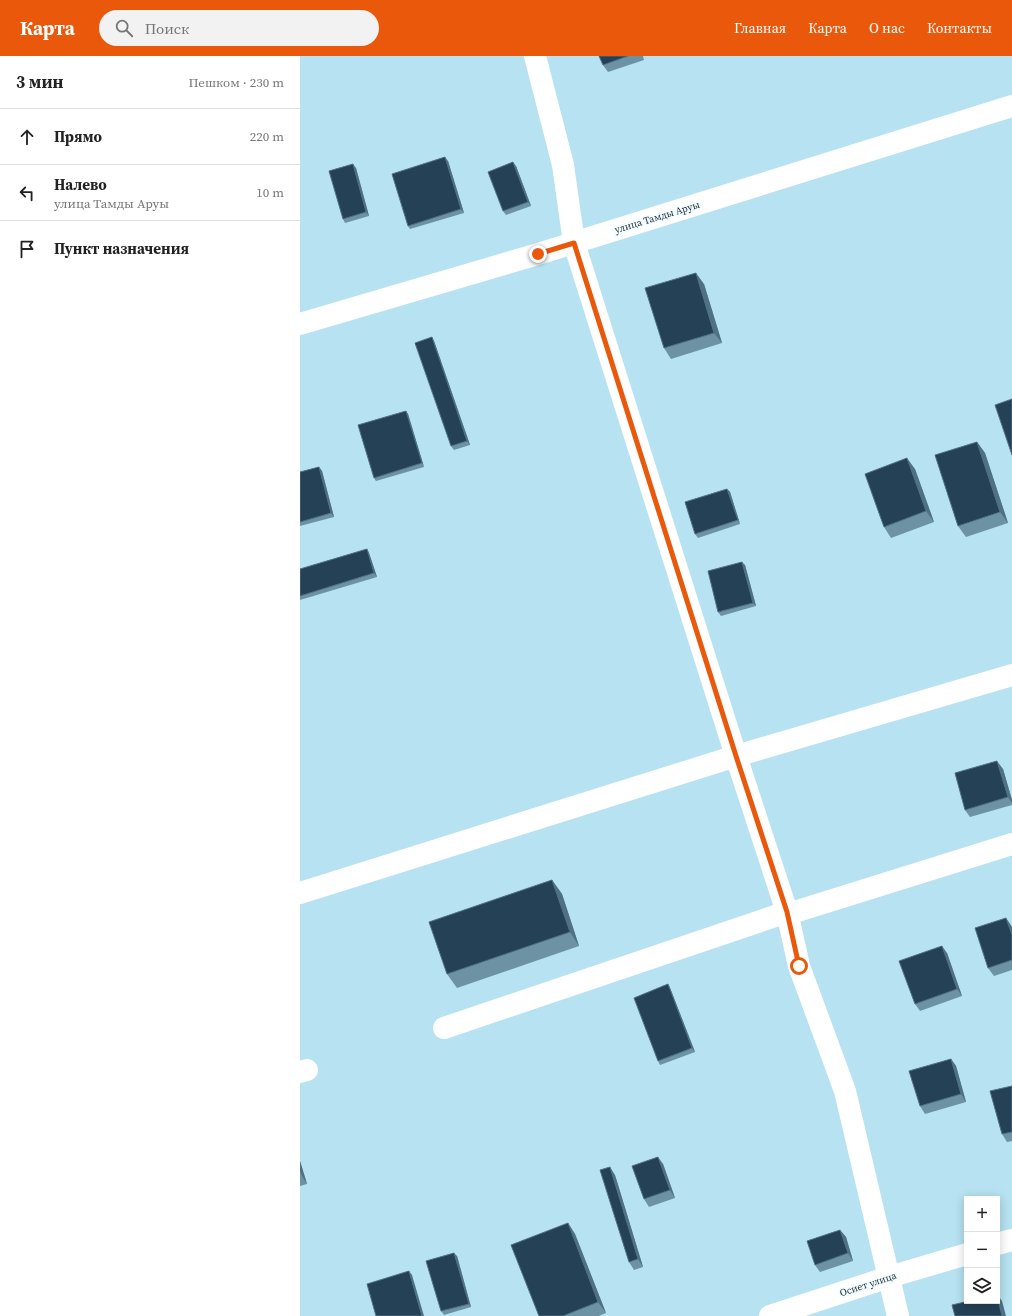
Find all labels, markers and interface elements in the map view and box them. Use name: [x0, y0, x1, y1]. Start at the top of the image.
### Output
search box: [99, 10, 379, 46]
text: Карта: [20, 15, 75, 41]
icon: search: [113, 17, 135, 39]
text: Поиск: [145, 18, 189, 39]
text: Главная: [734, 18, 786, 38]
text: Карта: [808, 18, 847, 38]
text: О нас: [869, 18, 905, 38]
text: Контакты: [927, 18, 992, 38]
text: 3 мин: [16, 70, 64, 94]
text: Пешком · 230 m: [189, 74, 284, 91]
icon: ahead: [16, 126, 38, 148]
text: Прямо: [54, 126, 102, 147]
text: 220 m: [250, 128, 284, 145]
text: Налево: [54, 174, 107, 195]
icon: left: [16, 182, 38, 204]
text: 10 m: [256, 184, 284, 201]
text: улица Тамды Аруы: [54, 195, 169, 212]
street label: улица Тамды Аруы: [613, 198, 702, 236]
icon: arrive: [16, 238, 38, 260]
text: Пункт назначения: [54, 238, 189, 259]
route end: [529, 245, 547, 263]
route start: [790, 957, 808, 975]
map controls: [964, 1196, 1000, 1304]
button: +: [964, 1196, 1000, 1232]
button: −: [964, 1232, 1000, 1268]
street label: Осиет улица: [838, 1268, 899, 1299]
button: layers: [964, 1268, 1000, 1304]

